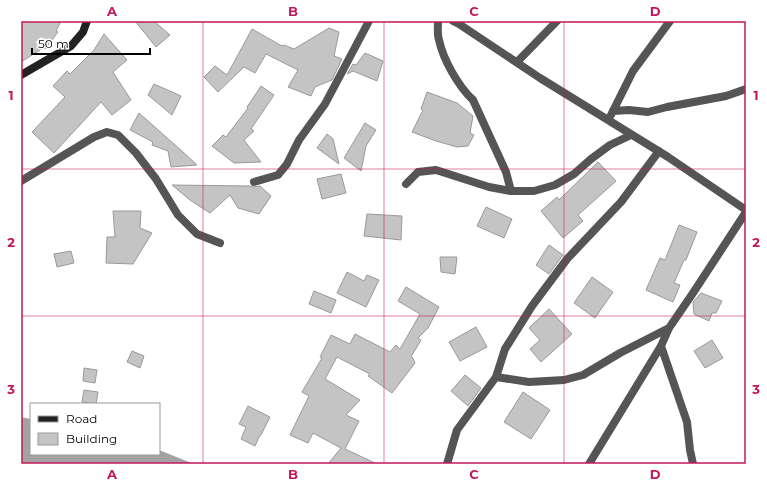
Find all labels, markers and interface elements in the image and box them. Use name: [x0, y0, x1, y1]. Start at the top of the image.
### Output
text: A: [106, 3, 118, 19]
text: B: [288, 3, 298, 19]
text: C: [469, 3, 479, 19]
text: D: [650, 3, 661, 19]
scale bar: [32, 30, 150, 56]
text: 50 m: [38, 36, 69, 51]
text: 1: [8, 87, 14, 103]
text: 1: [753, 87, 759, 103]
text: 2: [7, 234, 15, 250]
text: 2: [752, 234, 760, 250]
text: 3: [6, 381, 15, 397]
text: 3: [751, 381, 760, 397]
legend: [30, 403, 160, 455]
text: Road: [66, 411, 97, 426]
text: Building: [66, 431, 117, 446]
text: A: [106, 466, 118, 482]
text: B: [288, 466, 298, 482]
text: C: [469, 466, 479, 482]
text: D: [650, 466, 661, 482]

